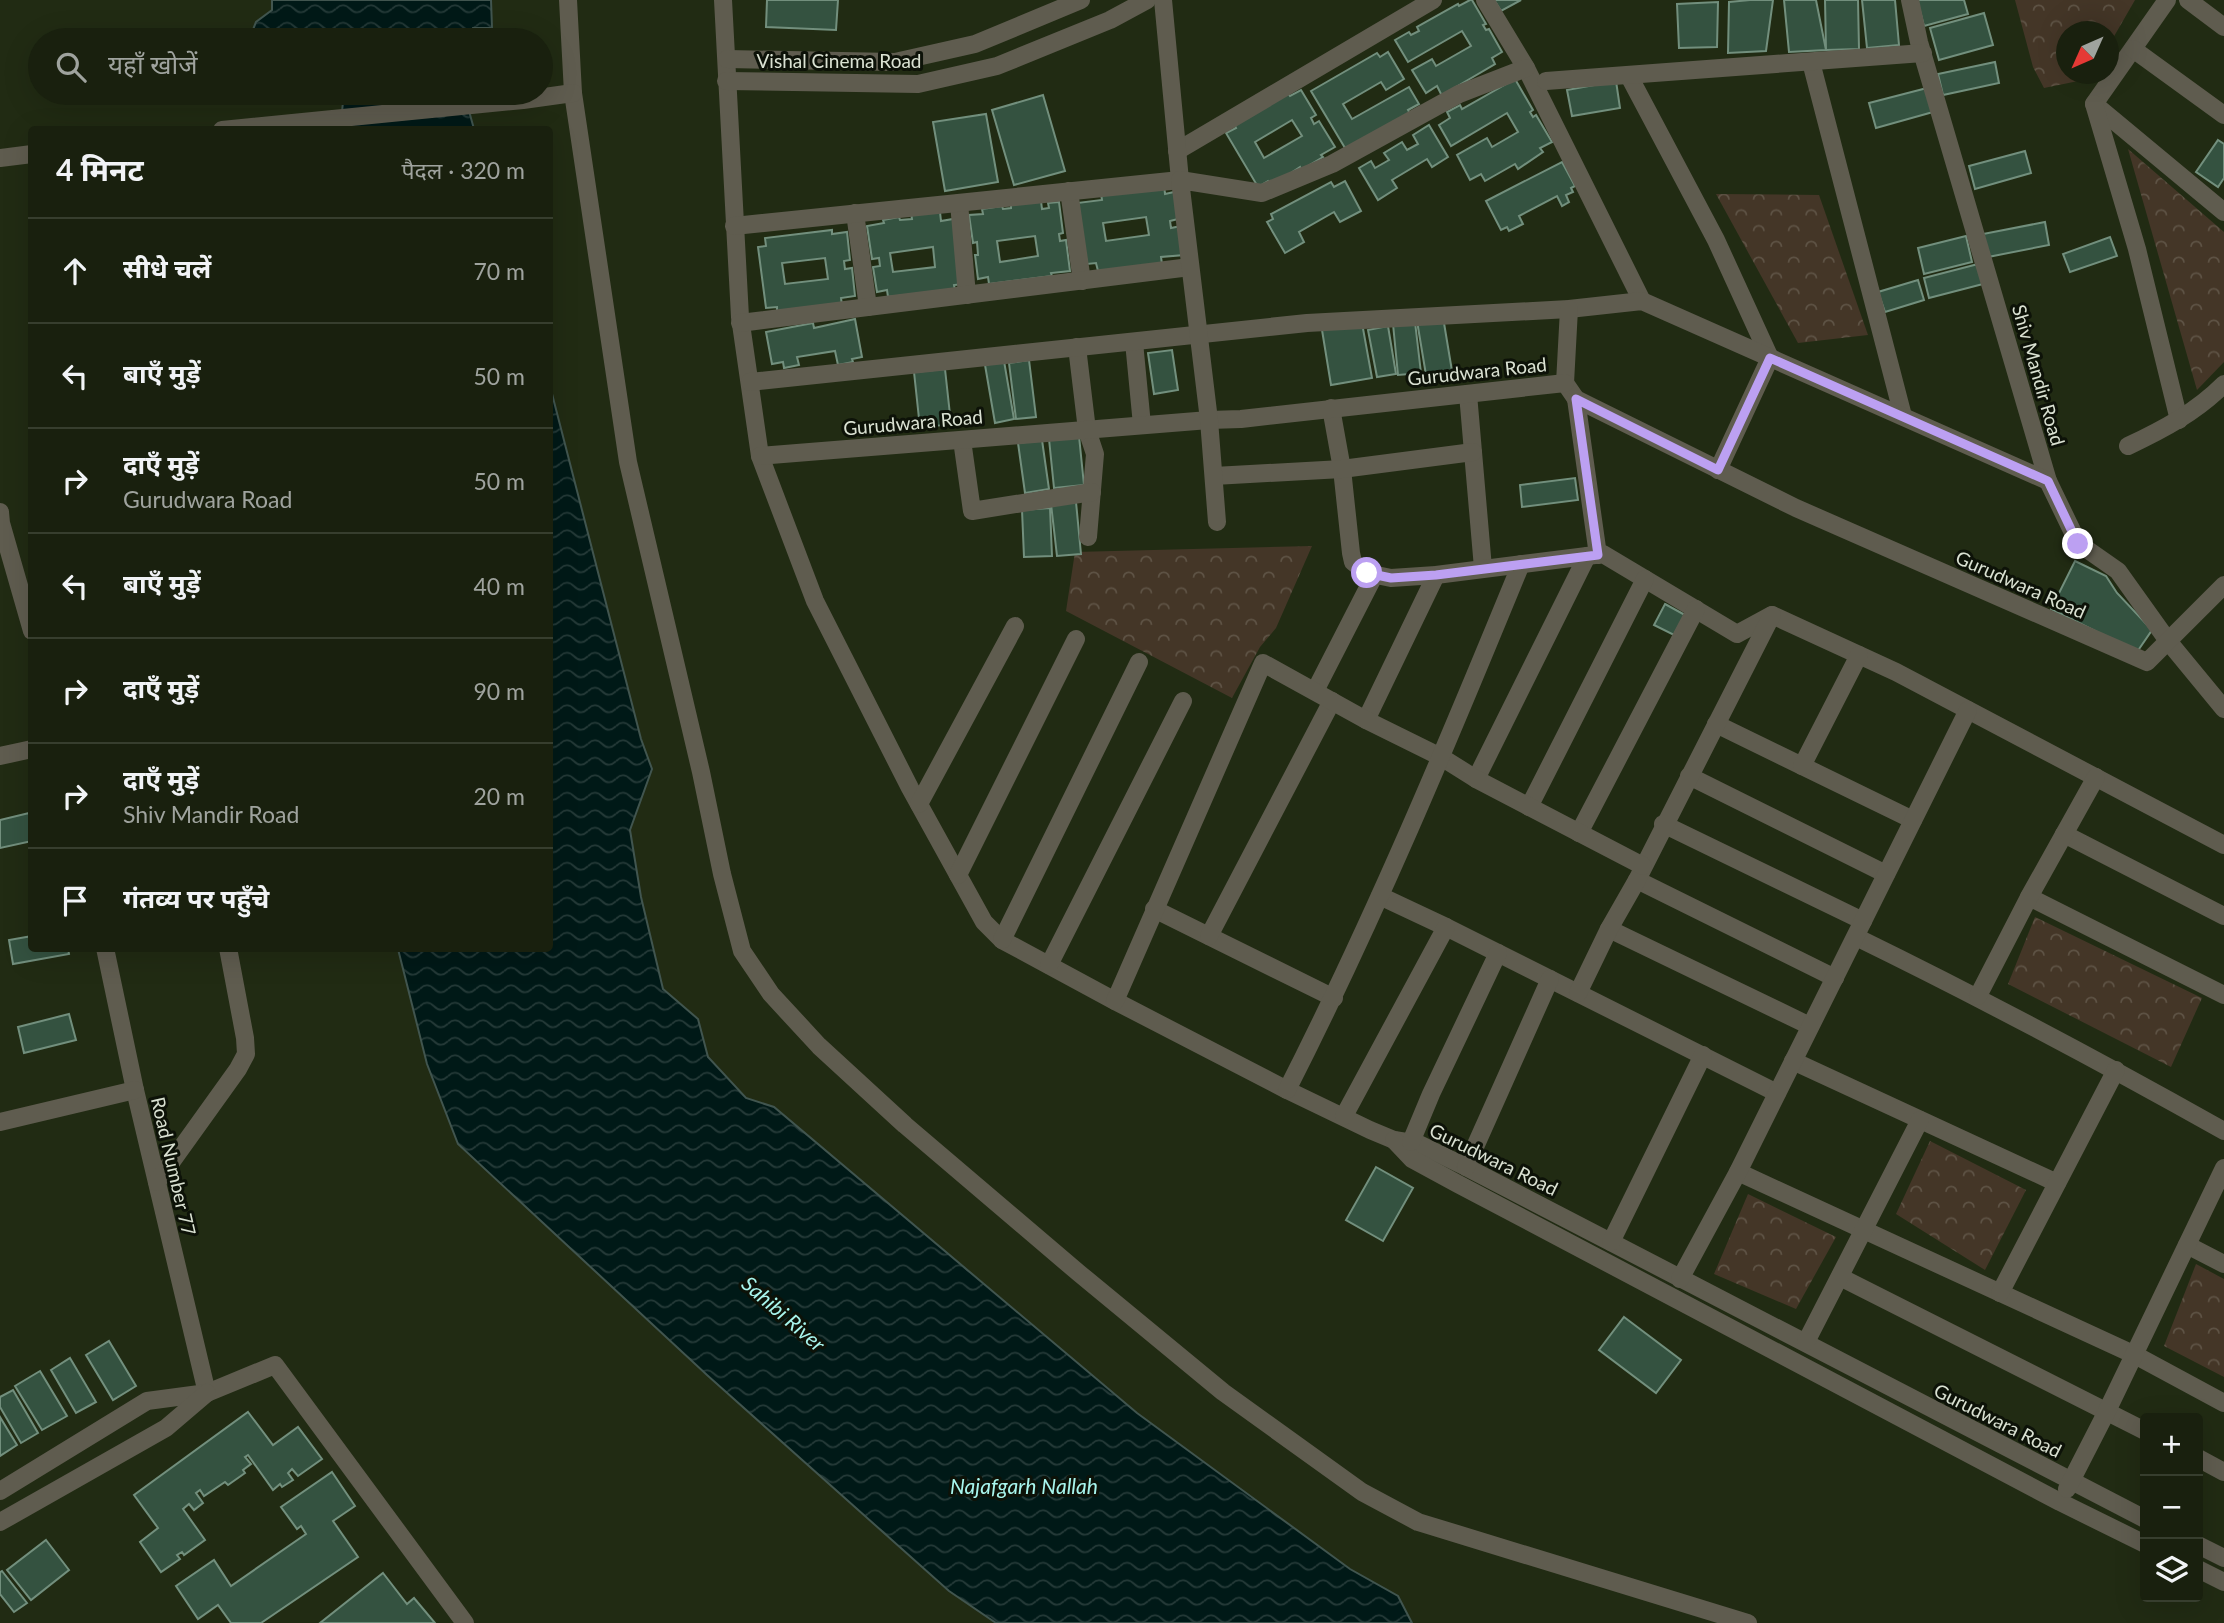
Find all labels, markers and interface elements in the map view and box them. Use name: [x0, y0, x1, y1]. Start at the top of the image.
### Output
north arrow: [2056, 21, 2119, 84]
search box: [28, 28, 553, 105]
icon: search: [52, 48, 90, 86]
text: यहाँ खोजें: [108, 48, 198, 80]
street label: Vishal Cinema Road: [756, 49, 922, 72]
text: 4 मिनट: [56, 151, 144, 187]
text: पैदल · 320 m: [402, 156, 525, 184]
icon: ahead: [56, 252, 94, 290]
text: सीधे चलें: [123, 252, 211, 284]
text: 70 m: [474, 257, 525, 285]
street label: Shiv Mandir Road: [2008, 302, 2070, 448]
street label: Gurudwara Road: [1406, 352, 1548, 390]
icon: left: [56, 357, 94, 395]
text: बाएँ मुड़ें: [123, 357, 201, 389]
text: 50 m: [474, 362, 525, 390]
street label: Gurudwara Road: [842, 404, 984, 440]
text: दाएँ मुड़ें: [123, 448, 199, 480]
icon: right: [56, 462, 94, 500]
text: 50 m: [474, 467, 525, 495]
text: Gurudwara Road: [123, 485, 292, 513]
route end: [2062, 528, 2093, 559]
street label: Gurudwara Road: [1952, 545, 2090, 623]
route start: [1351, 557, 1382, 588]
icon: left: [56, 567, 94, 605]
text: बाएँ मुड़ें: [123, 567, 201, 599]
text: 40 m: [474, 572, 525, 600]
icon: right: [56, 672, 94, 710]
text: दाएँ मुड़ें: [123, 672, 199, 704]
text: 90 m: [474, 677, 525, 705]
text: दाएँ मुड़ें: [123, 763, 199, 795]
icon: right: [56, 777, 94, 815]
text: 20 m: [474, 782, 525, 810]
text: Shiv Mandir Road: [123, 800, 299, 828]
icon: arrive: [56, 882, 94, 920]
text: गंतव्य पर पहुँचे: [123, 882, 269, 914]
street label: Road Number 77: [147, 1094, 201, 1238]
street label: Gurudwara Road: [1426, 1118, 1562, 1200]
water label: Sahibi River: [737, 1270, 831, 1356]
street label: Gurudwara Road: [1930, 1378, 2066, 1462]
map controls: [2140, 1413, 2203, 1602]
button: +: [2140, 1413, 2203, 1476]
water label: Najafgarh Nallah: [950, 1473, 1098, 1498]
button: −: [2140, 1476, 2203, 1539]
button: layers: [2140, 1539, 2203, 1602]

